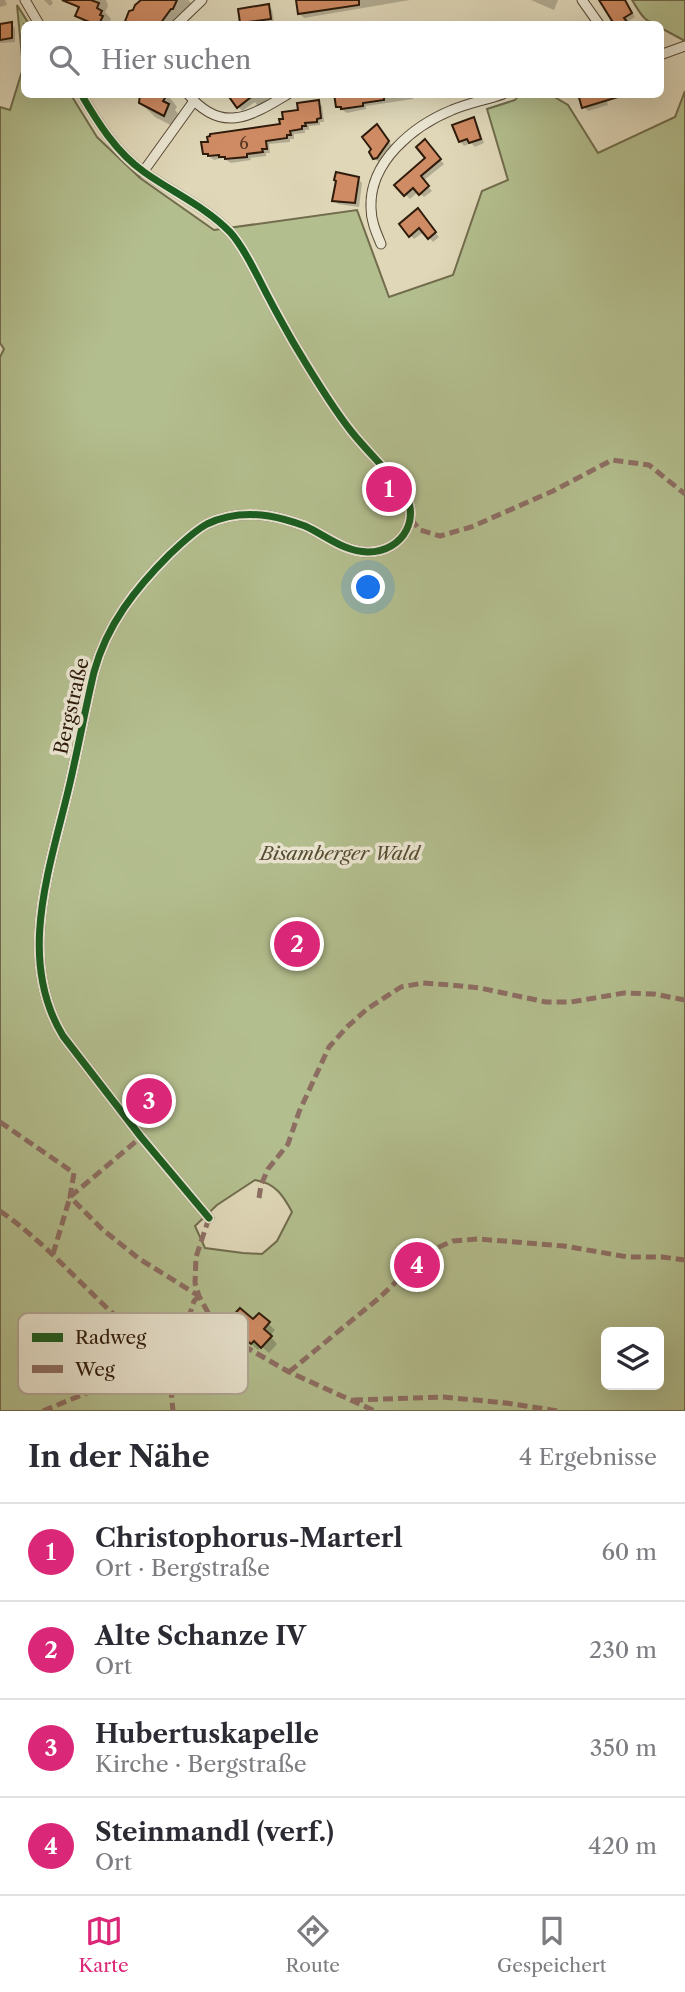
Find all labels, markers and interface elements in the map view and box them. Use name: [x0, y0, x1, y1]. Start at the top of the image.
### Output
search box: [21, 21, 664, 98]
icon: search: [45, 41, 83, 79]
text: Hier suchen: [101, 44, 251, 76]
house number: 6: [239, 133, 249, 153]
pin: 1: [366, 463, 412, 515]
your location: [351, 570, 385, 604]
street label: Bergstraße: [49, 656, 94, 757]
park label: Bisamberger Wald: [258, 842, 422, 865]
pin: 2: [274, 918, 320, 970]
pin: 3: [126, 1075, 172, 1127]
pin: 4: [394, 1239, 440, 1291]
legend: [18, 1313, 248, 1394]
text: Radweg: [75, 1326, 147, 1349]
map controls: [601, 1327, 664, 1390]
button: layers: [601, 1327, 664, 1390]
text: Weg: [74, 1358, 116, 1381]
text: In der Nähe: [28, 1438, 210, 1475]
text: 4 Ergebnisse: [519, 1443, 657, 1471]
text: Christophorus-Marterl: [95, 1522, 403, 1554]
text: 1: [46, 1538, 56, 1566]
text: 60 m: [601, 1538, 657, 1566]
text: Ort · Bergstraße: [95, 1554, 270, 1582]
text: Alte Schanze IV: [95, 1620, 306, 1652]
text: 2: [44, 1636, 58, 1664]
text: 230 m: [589, 1636, 657, 1664]
text: Ort: [95, 1652, 132, 1680]
text: Hubertuskapelle: [95, 1718, 319, 1750]
text: 3: [45, 1734, 58, 1762]
text: 350 m: [590, 1734, 657, 1762]
text: Kirche · Bergstraße: [95, 1750, 307, 1778]
text: Steinmandl (verf.): [95, 1816, 334, 1848]
text: 4: [44, 1832, 58, 1860]
text: 420 m: [588, 1832, 657, 1860]
text: Ort: [95, 1848, 132, 1876]
tab: Karte: [78, 1912, 129, 1977]
tab: Route: [286, 1912, 340, 1977]
tab: Gespeichert: [497, 1912, 607, 1977]

